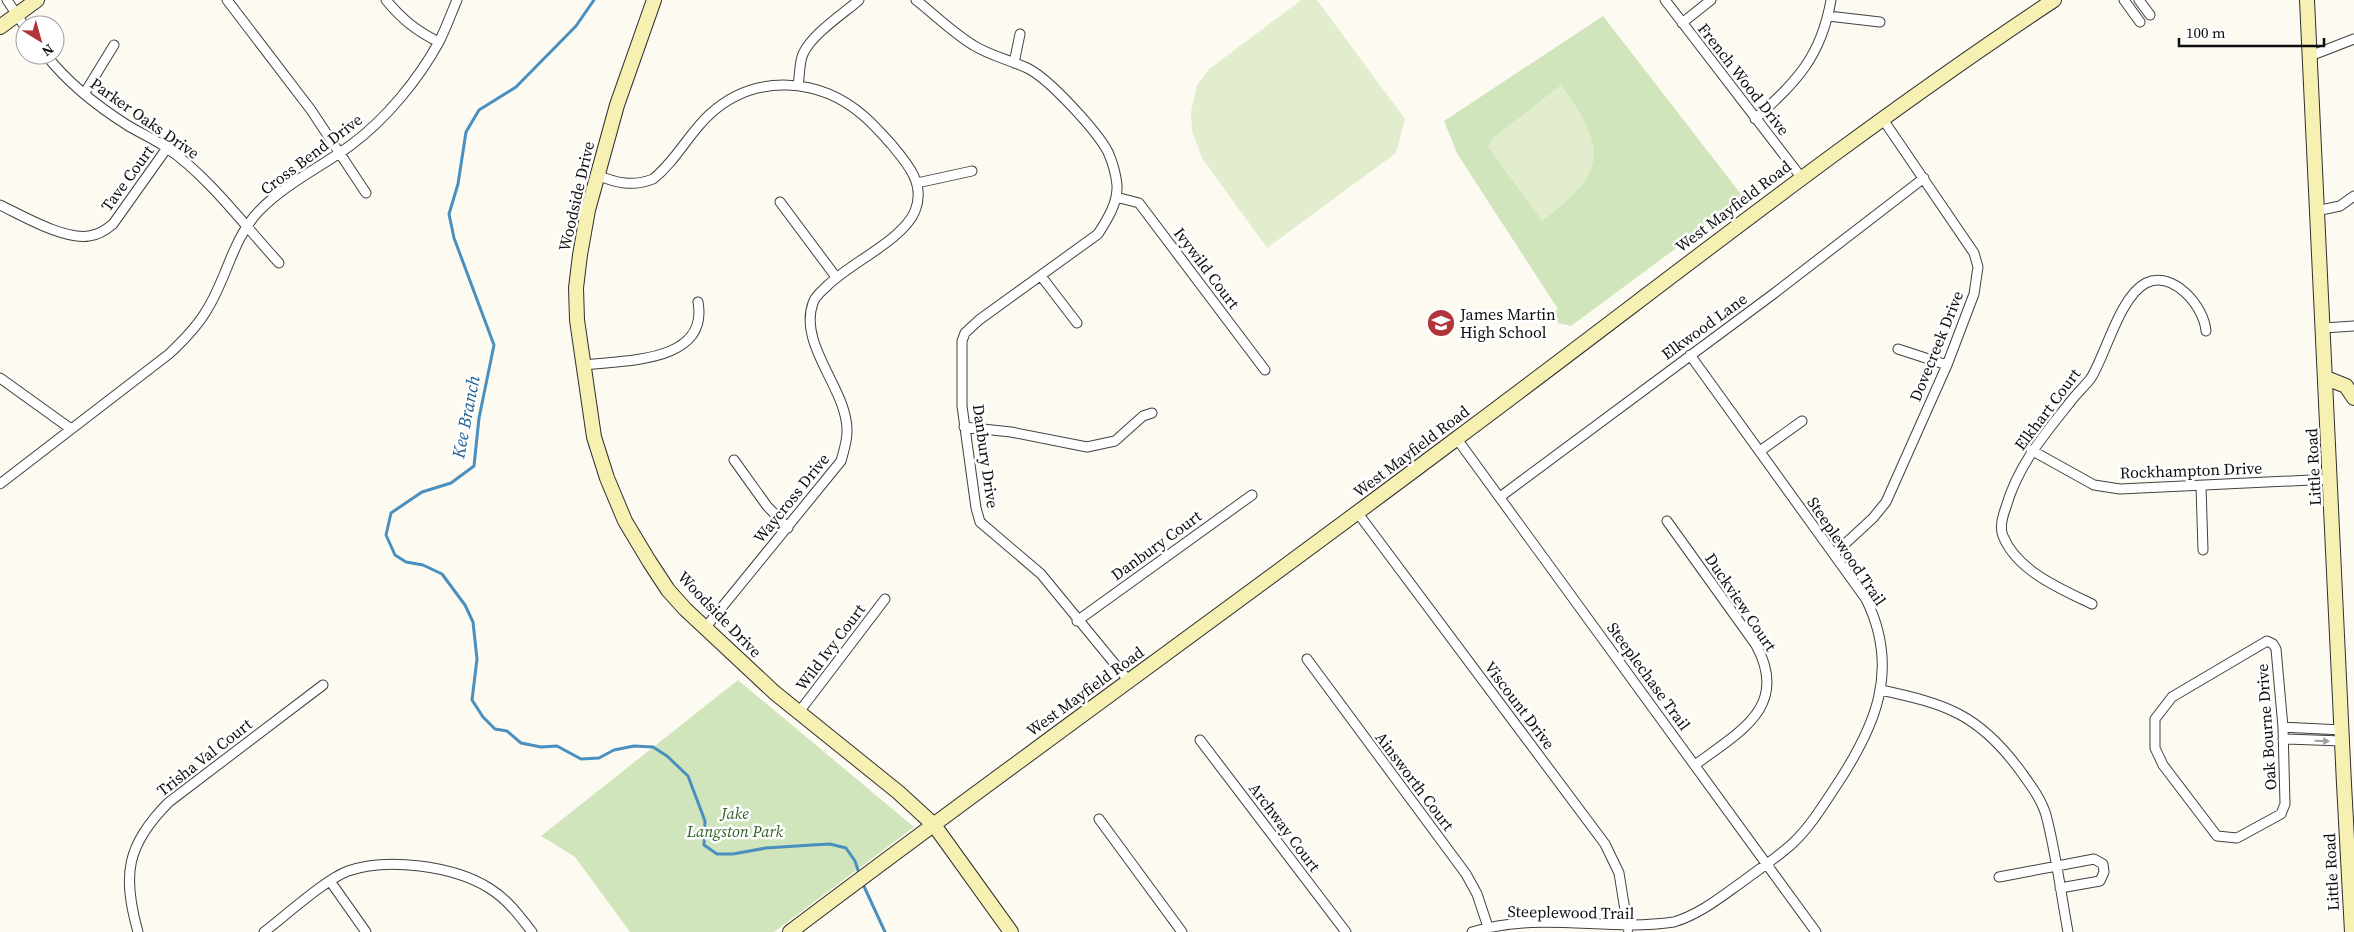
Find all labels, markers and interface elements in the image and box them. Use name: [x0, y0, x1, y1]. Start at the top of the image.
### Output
north arrow: [15, 15, 65, 65]
scale bar: [2179, 15, 2324, 47]
street label: French Wood Drive: [1693, 18, 1795, 140]
text: 100 m: [2186, 22, 2226, 43]
text: N: [38, 39, 58, 61]
street label: Parker Oaks Drive: [86, 72, 204, 164]
street label: Cross Bend Drive: [256, 108, 366, 200]
street label: Woodside Drive: [553, 139, 599, 253]
street label: Tave Court: [96, 140, 159, 216]
street label: West Mayfield Road: [1670, 155, 1796, 257]
street label: Ivywild Court: [1169, 223, 1245, 314]
street label: Elkwood Lane: [1657, 287, 1751, 365]
street label: Dovecreek Drive: [1904, 287, 1968, 405]
place label: James Martin High School: [1459, 303, 1556, 343]
school or university icon: James Martin High School: [1426, 308, 1456, 338]
street label: Elkhart Court: [2009, 363, 2086, 454]
water label: Kee Branch: [445, 373, 486, 461]
street label: West Mayfield Road: [1348, 400, 1474, 502]
street label: Danbury Drive: [968, 403, 1004, 509]
street label: Little Road: [2300, 428, 2326, 506]
street label: Waycross Drive: [748, 449, 834, 547]
street label: Rockhampton Drive: [2119, 457, 2263, 483]
street label: Steeplewood Trail: [1802, 492, 1892, 610]
street label: Danbury Court: [1106, 504, 1206, 585]
street label: Duckview Court: [1700, 549, 1782, 656]
street label: Woodside Drive: [673, 566, 767, 662]
street label: Wild Ivy Court: [790, 599, 870, 695]
street label: Steeplechase Trail: [1602, 617, 1696, 735]
street label: West Mayfield Road: [1022, 641, 1148, 741]
street label: Viscount Drive: [1480, 656, 1560, 754]
street label: Oak Bourne Drive: [2251, 663, 2281, 791]
street label: Trisha Val Court: [152, 712, 257, 801]
street label: Ainsworth Court: [1371, 727, 1460, 836]
one-way arrow: [2315, 737, 2331, 745]
street label: Archway Court: [1244, 778, 1326, 877]
park label: Jake Langston Park: [686, 802, 784, 842]
street label: Little Road: [2318, 833, 2344, 911]
street label: Steeplewood Trail: [1507, 900, 1635, 924]

